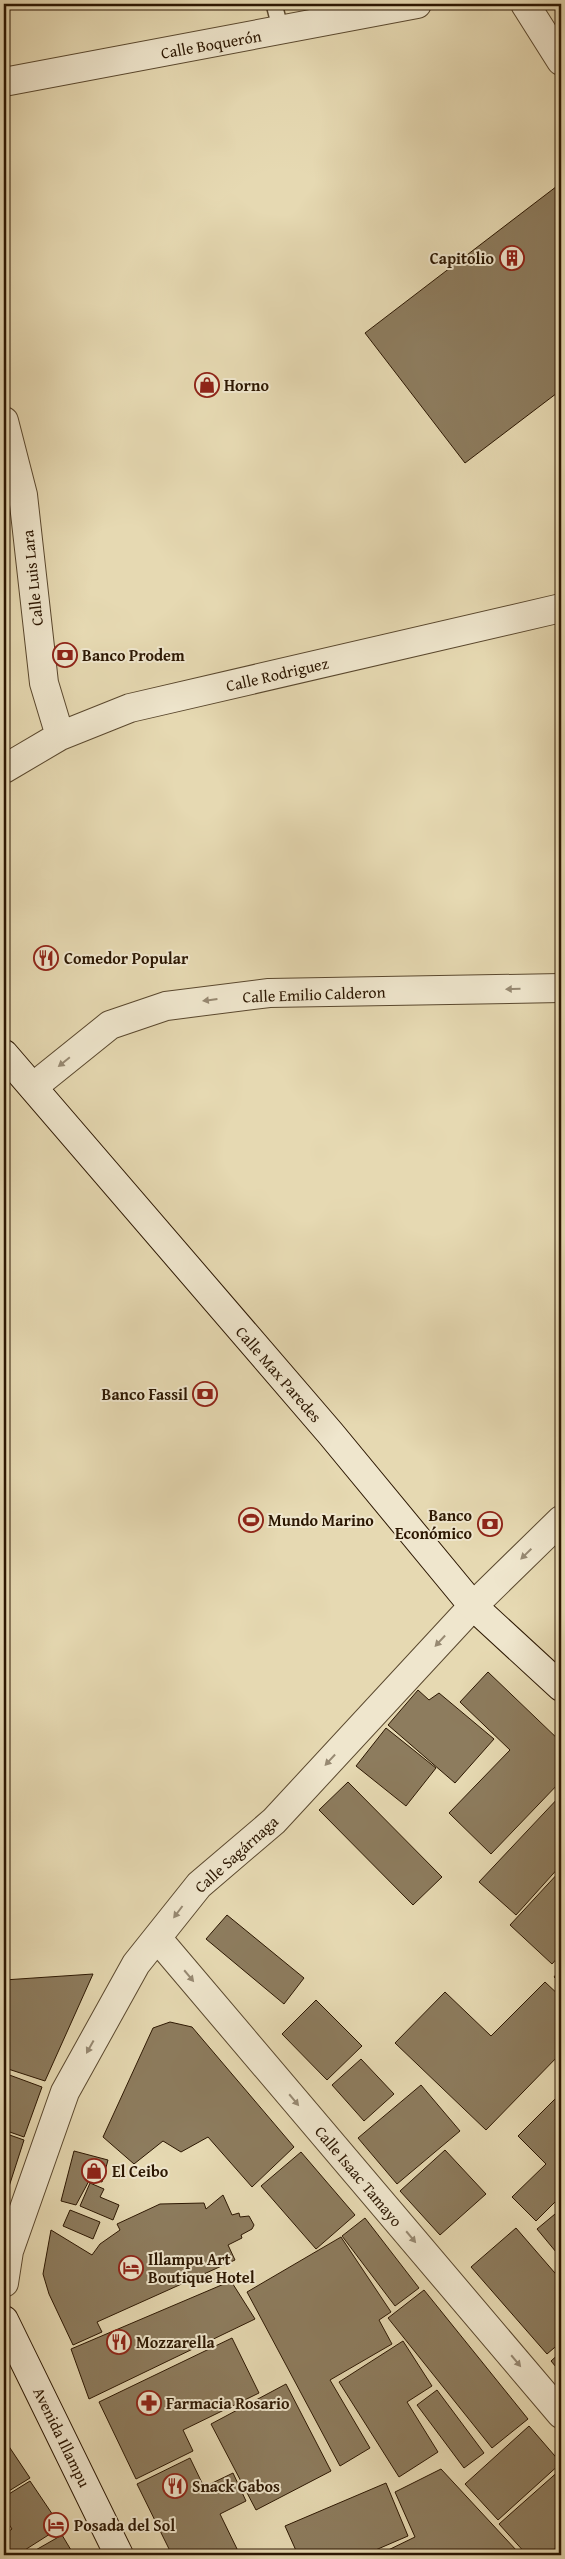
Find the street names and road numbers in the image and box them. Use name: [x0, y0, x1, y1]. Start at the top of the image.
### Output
street label: Calle Boquerón: [159, 23, 263, 65]
street label: Calle Luis Lara: [15, 528, 49, 627]
street label: Calle Rodriguez: [223, 651, 331, 697]
street label: Calle Emilio Calderon: [242, 980, 386, 1008]
street label: Calle Max Paredes: [230, 1320, 328, 1428]
street label: Calle Sagárnaga: [189, 1809, 284, 1898]
street label: Calle Isaac Tamayo: [309, 2120, 409, 2232]
street label: Avenida Illampu: [27, 2383, 97, 2492]

